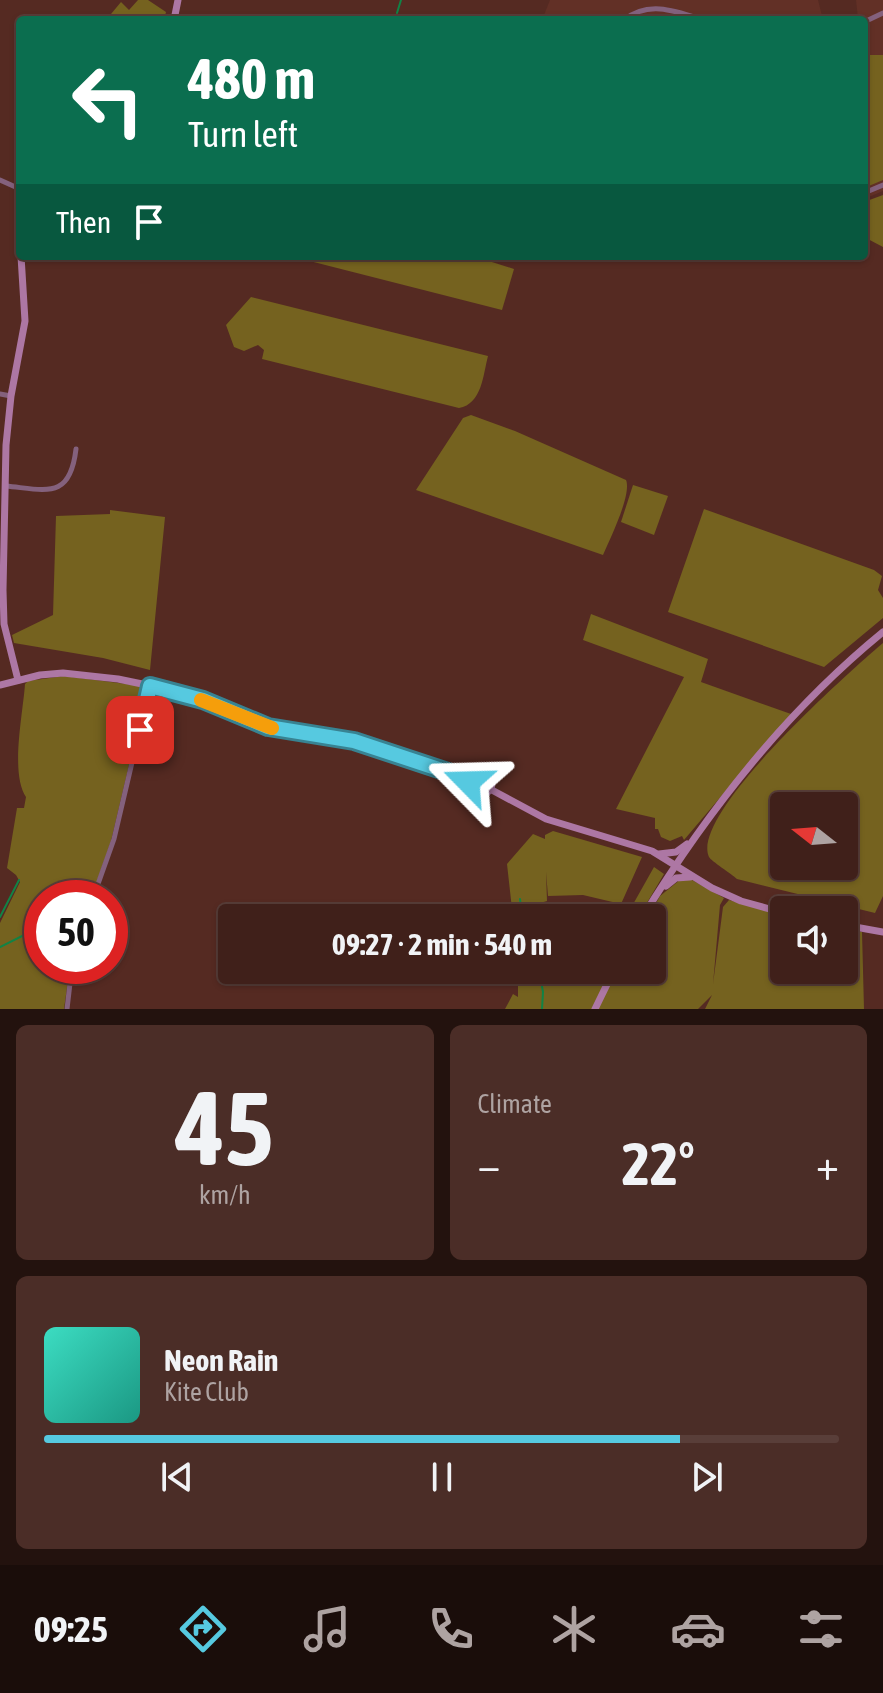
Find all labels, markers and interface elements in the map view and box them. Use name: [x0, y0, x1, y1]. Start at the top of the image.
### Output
text: 480 m: [188, 47, 315, 111]
icon: left: [56, 48, 160, 152]
text: Turn left: [188, 113, 298, 155]
icon: arrive: [127, 200, 171, 244]
text: Then: [56, 205, 111, 239]
pin: [106, 696, 174, 764]
icon: arrive: [118, 708, 162, 752]
position arrow: [426, 740, 510, 824]
north arrow: [770, 792, 858, 880]
map controls: [770, 792, 858, 984]
speed limit sign: 50: [24, 880, 128, 984]
button: sound: [770, 896, 858, 984]
text: 09:27 · 2 min · 540 m: [332, 927, 552, 961]
text: 45: [176, 1068, 274, 1187]
text: Climate: [478, 1089, 552, 1119]
text: 22°: [622, 1129, 695, 1198]
text: −: [478, 1139, 500, 1189]
text: +: [816, 1139, 839, 1189]
text: km/h: [199, 1180, 251, 1210]
text: Neon Rain: [164, 1343, 278, 1377]
text: Kite Club: [164, 1377, 249, 1407]
icon: previous: [155, 1455, 199, 1499]
icon: pause: [420, 1455, 464, 1499]
icon: next: [685, 1455, 729, 1499]
icon: directions: [175, 1601, 231, 1657]
icon: music: [299, 1601, 355, 1657]
icon: phone: [423, 1601, 479, 1657]
icon: climate: [546, 1601, 602, 1657]
icon: car: [670, 1601, 726, 1657]
icon: filters: [793, 1601, 849, 1657]
text: 09:25: [34, 1608, 108, 1650]

